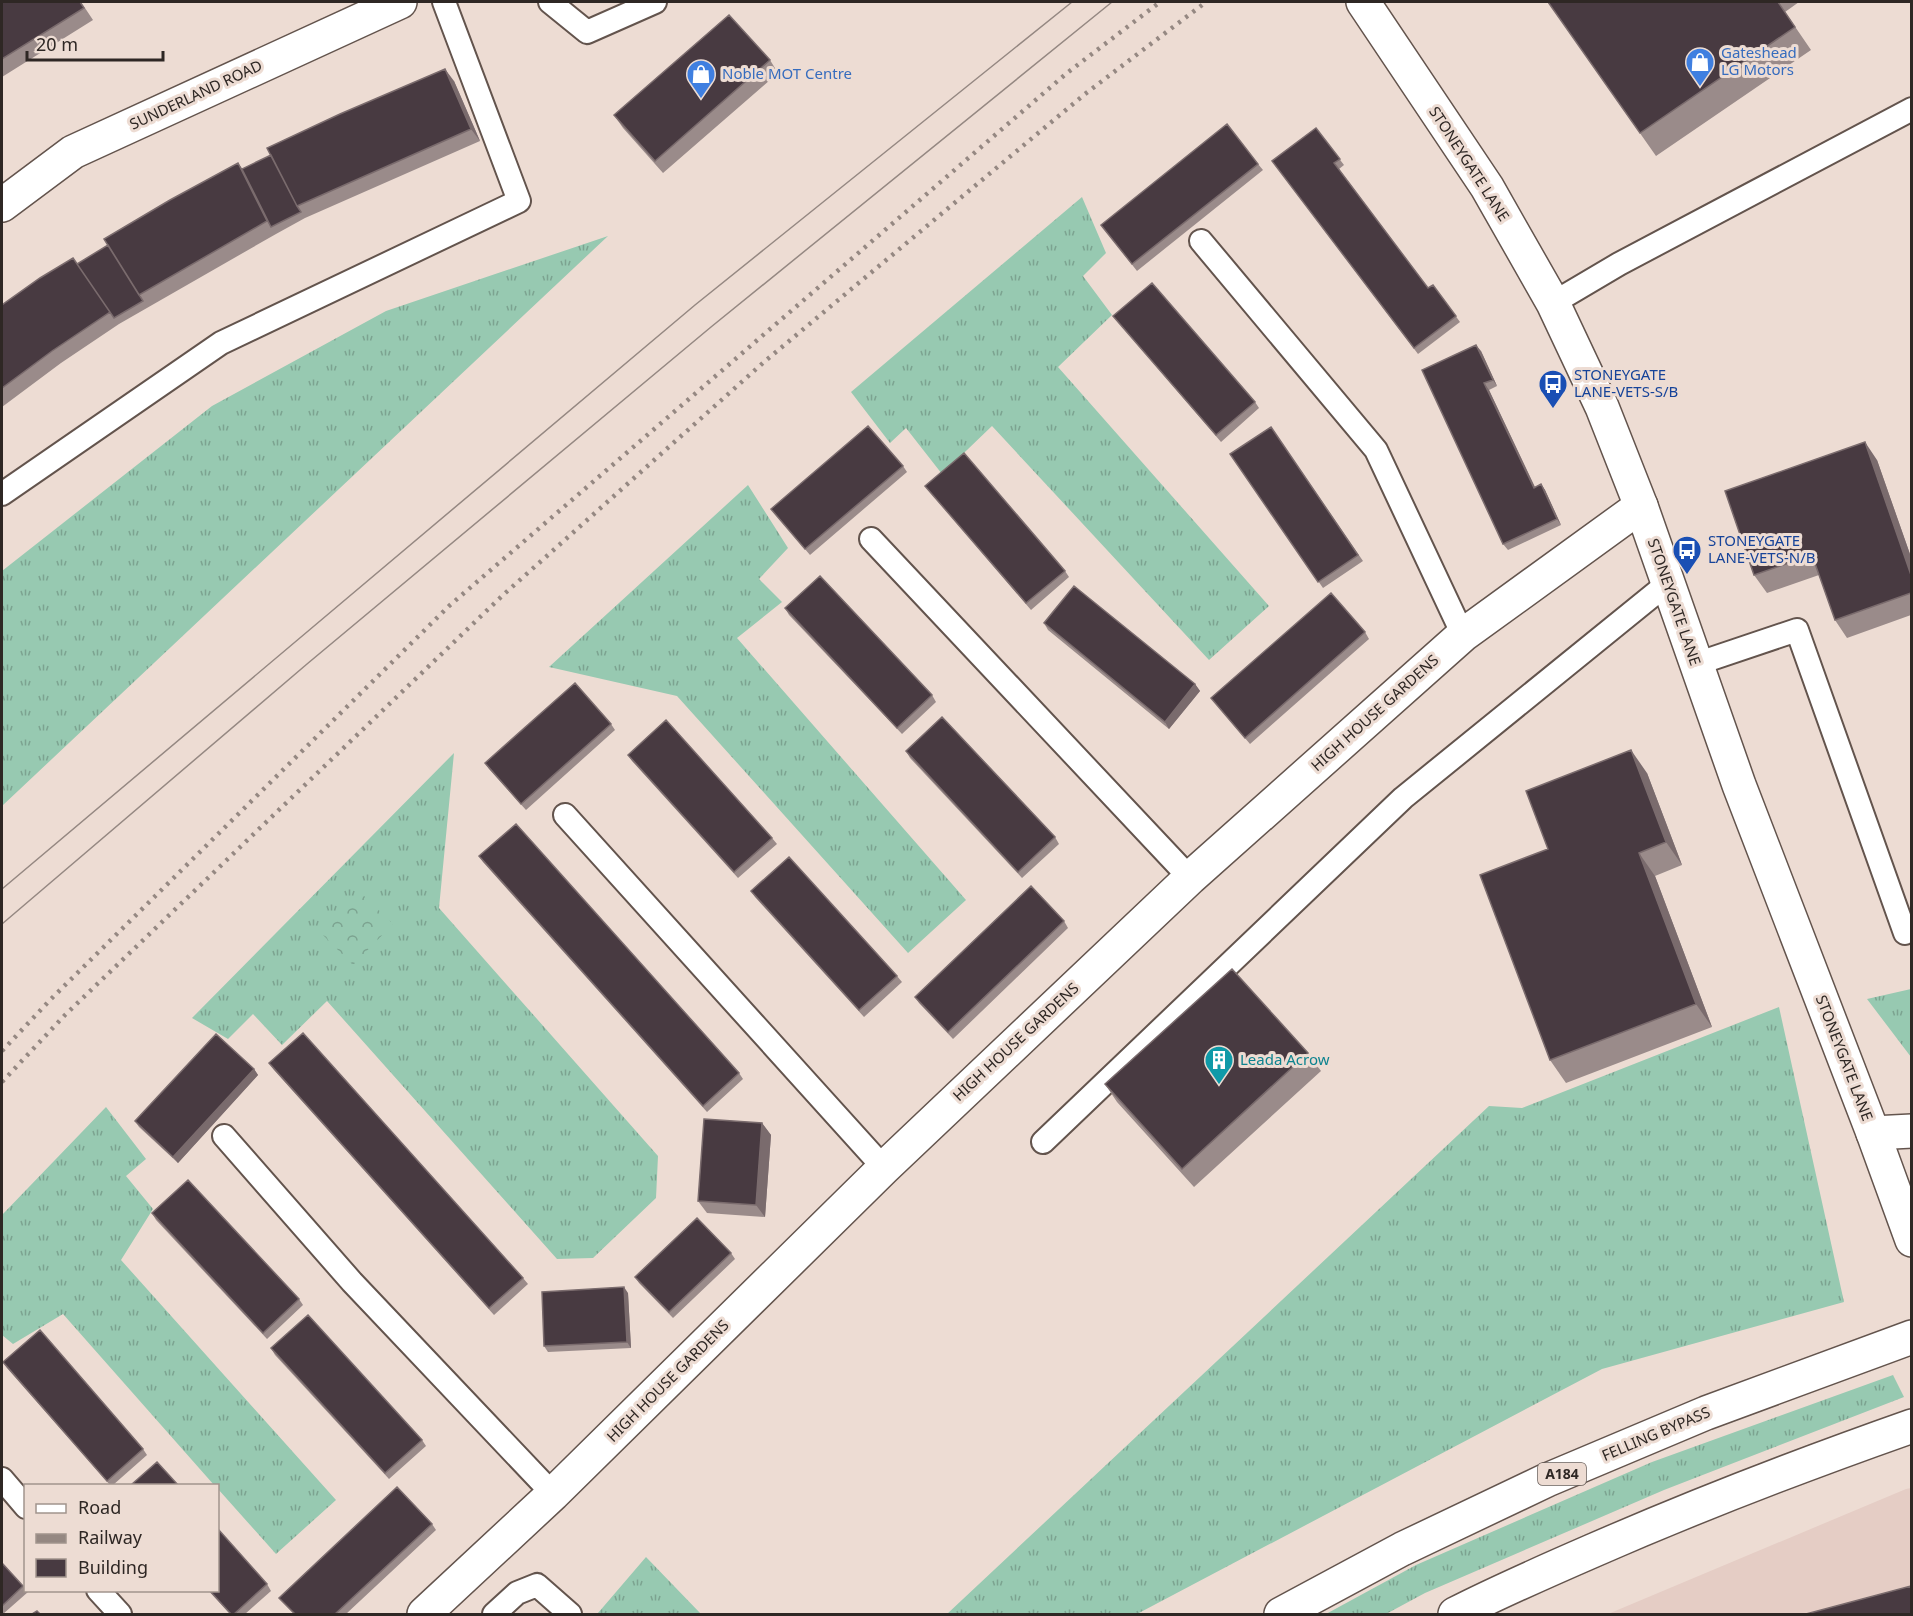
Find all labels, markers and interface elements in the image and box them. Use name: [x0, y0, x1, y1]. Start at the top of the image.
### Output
scale bar: [27, 24, 164, 62]
text: 20 m: [36, 32, 78, 56]
place label: Gateshead LG Motors: [1721, 42, 1797, 79]
shop icon: Gateshead LG Motors: [1684, 46, 1716, 88]
street label: SUNDERLAND ROAD: [126, 55, 265, 134]
shop icon: Noble MOT Centre: [685, 58, 717, 100]
place label: Noble MOT Centre: [722, 63, 852, 83]
street label: STONEYGATE LANE: [1425, 102, 1514, 225]
place label: STONEYGATE LANE-VETS-S/B: [1574, 364, 1678, 401]
bus stop icon: STONEYGATE LANE-VETS-S/B: [1537, 368, 1569, 410]
place label: STONEYGATE LANE-VETS-N/B: [1708, 530, 1816, 567]
bus stop icon: STONEYGATE LANE-VETS-N/B: [1671, 534, 1703, 576]
street label: STONEYGATE LANE: [1644, 535, 1706, 668]
street label: HIGH HOUSE GARDENS: [1306, 650, 1442, 775]
street label: HIGH HOUSE GARDENS: [948, 978, 1083, 1105]
street label: STONEYGATE LANE: [1812, 992, 1878, 1123]
building icon: Leada Acrow: [1203, 1044, 1235, 1086]
place label: Leada Acrow: [1240, 1049, 1330, 1069]
street label: HIGH HOUSE GARDENS: [602, 1315, 733, 1446]
street label: FELLING BYPASS: [1598, 1401, 1713, 1465]
road number: A184: [1538, 1463, 1586, 1485]
legend: [24, 1484, 219, 1592]
text: Road: [78, 1495, 121, 1519]
text: Railway: [78, 1525, 143, 1549]
text: Building: [78, 1555, 148, 1579]

